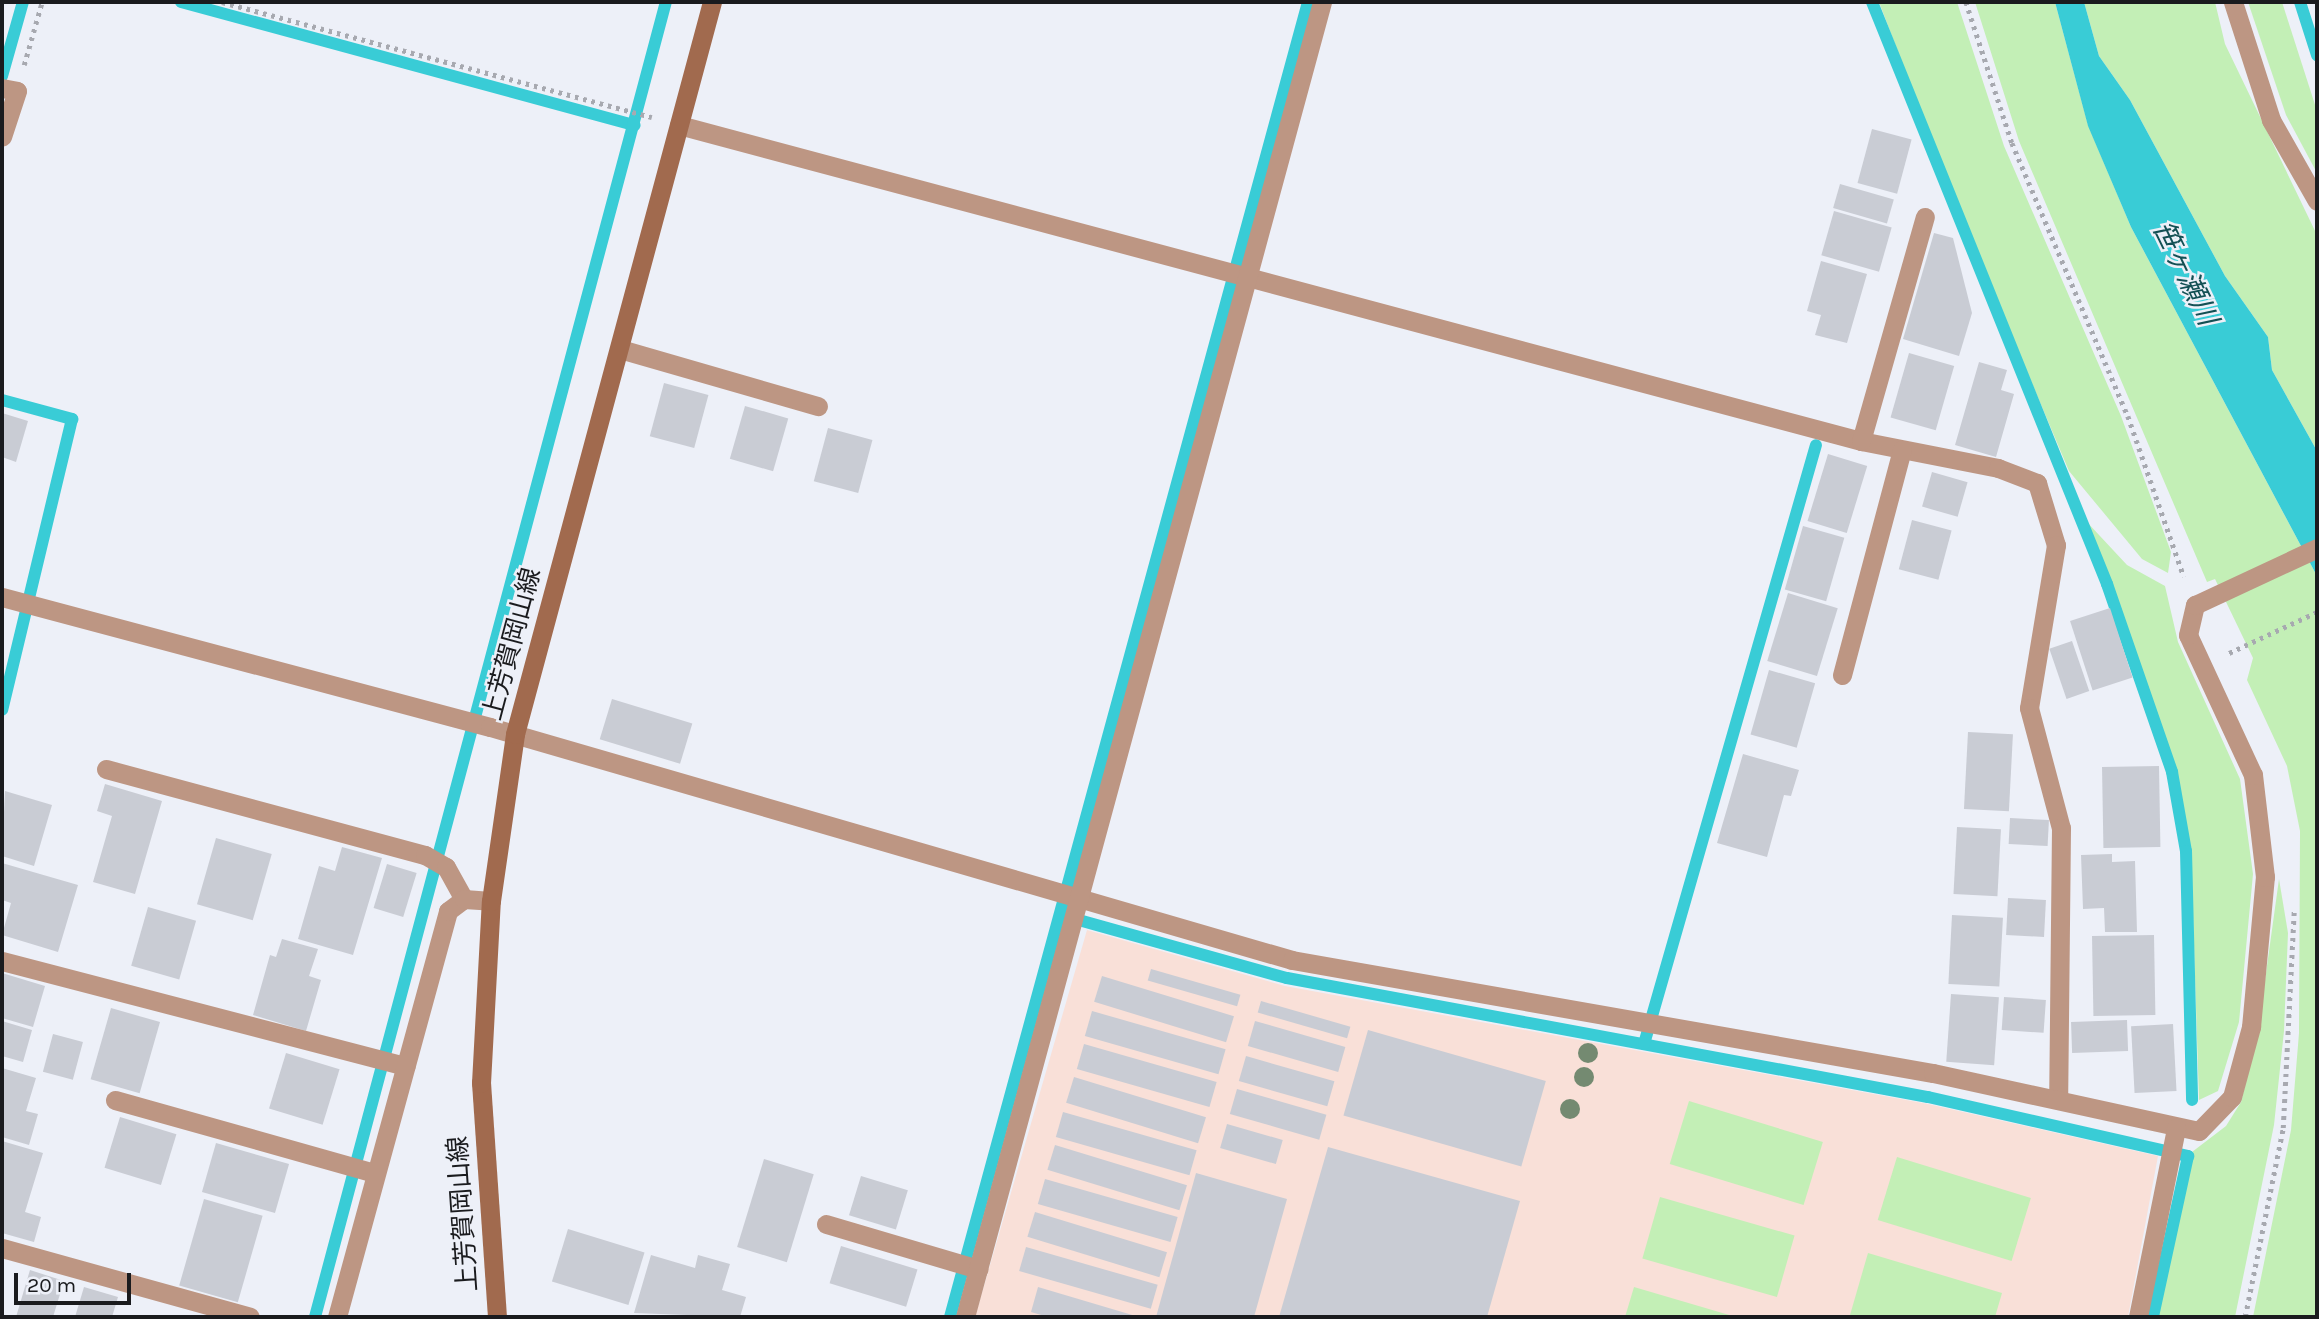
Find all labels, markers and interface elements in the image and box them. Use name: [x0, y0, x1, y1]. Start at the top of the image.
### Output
water label: 笹ヶ瀬川: [2145, 215, 2225, 331]
street label: 上芳賀岡山線: [477, 565, 547, 723]
street label: 上芳賀岡山線: [442, 1135, 484, 1293]
scale bar: [18, 1260, 135, 1304]
text: 20 m: [27, 1273, 76, 1297]

